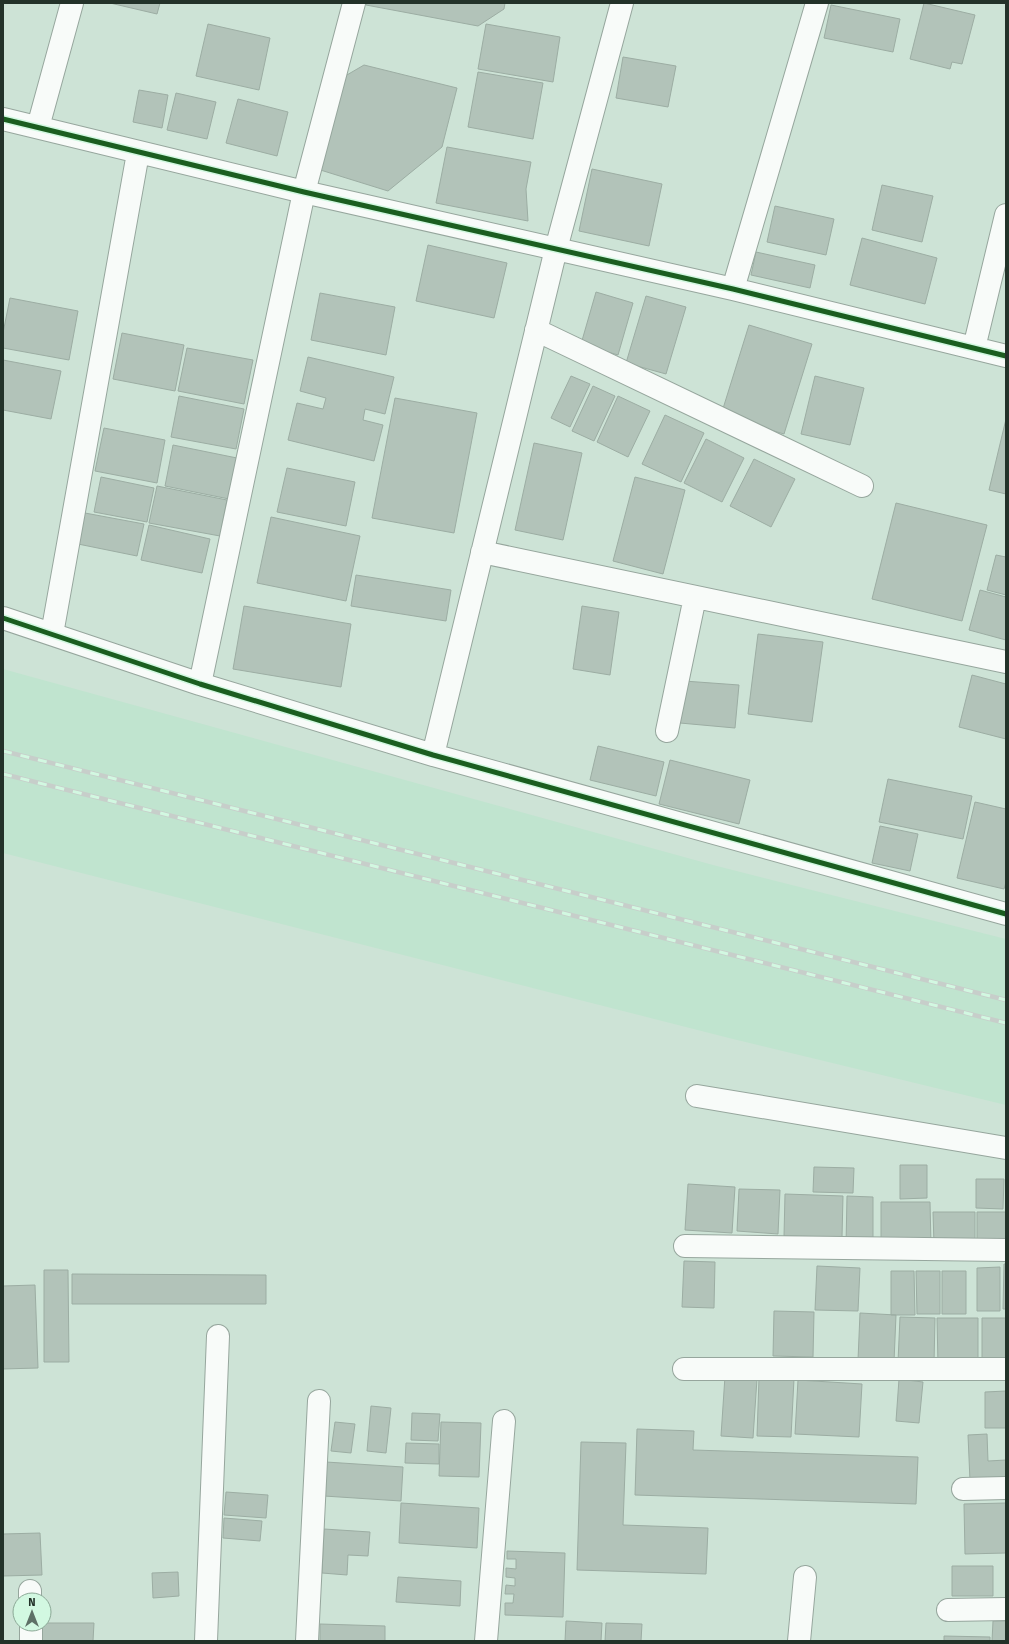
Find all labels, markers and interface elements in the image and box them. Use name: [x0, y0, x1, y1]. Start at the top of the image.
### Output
north arrow: [12, 1592, 52, 1632]
text: N: [28, 1596, 36, 1609]

